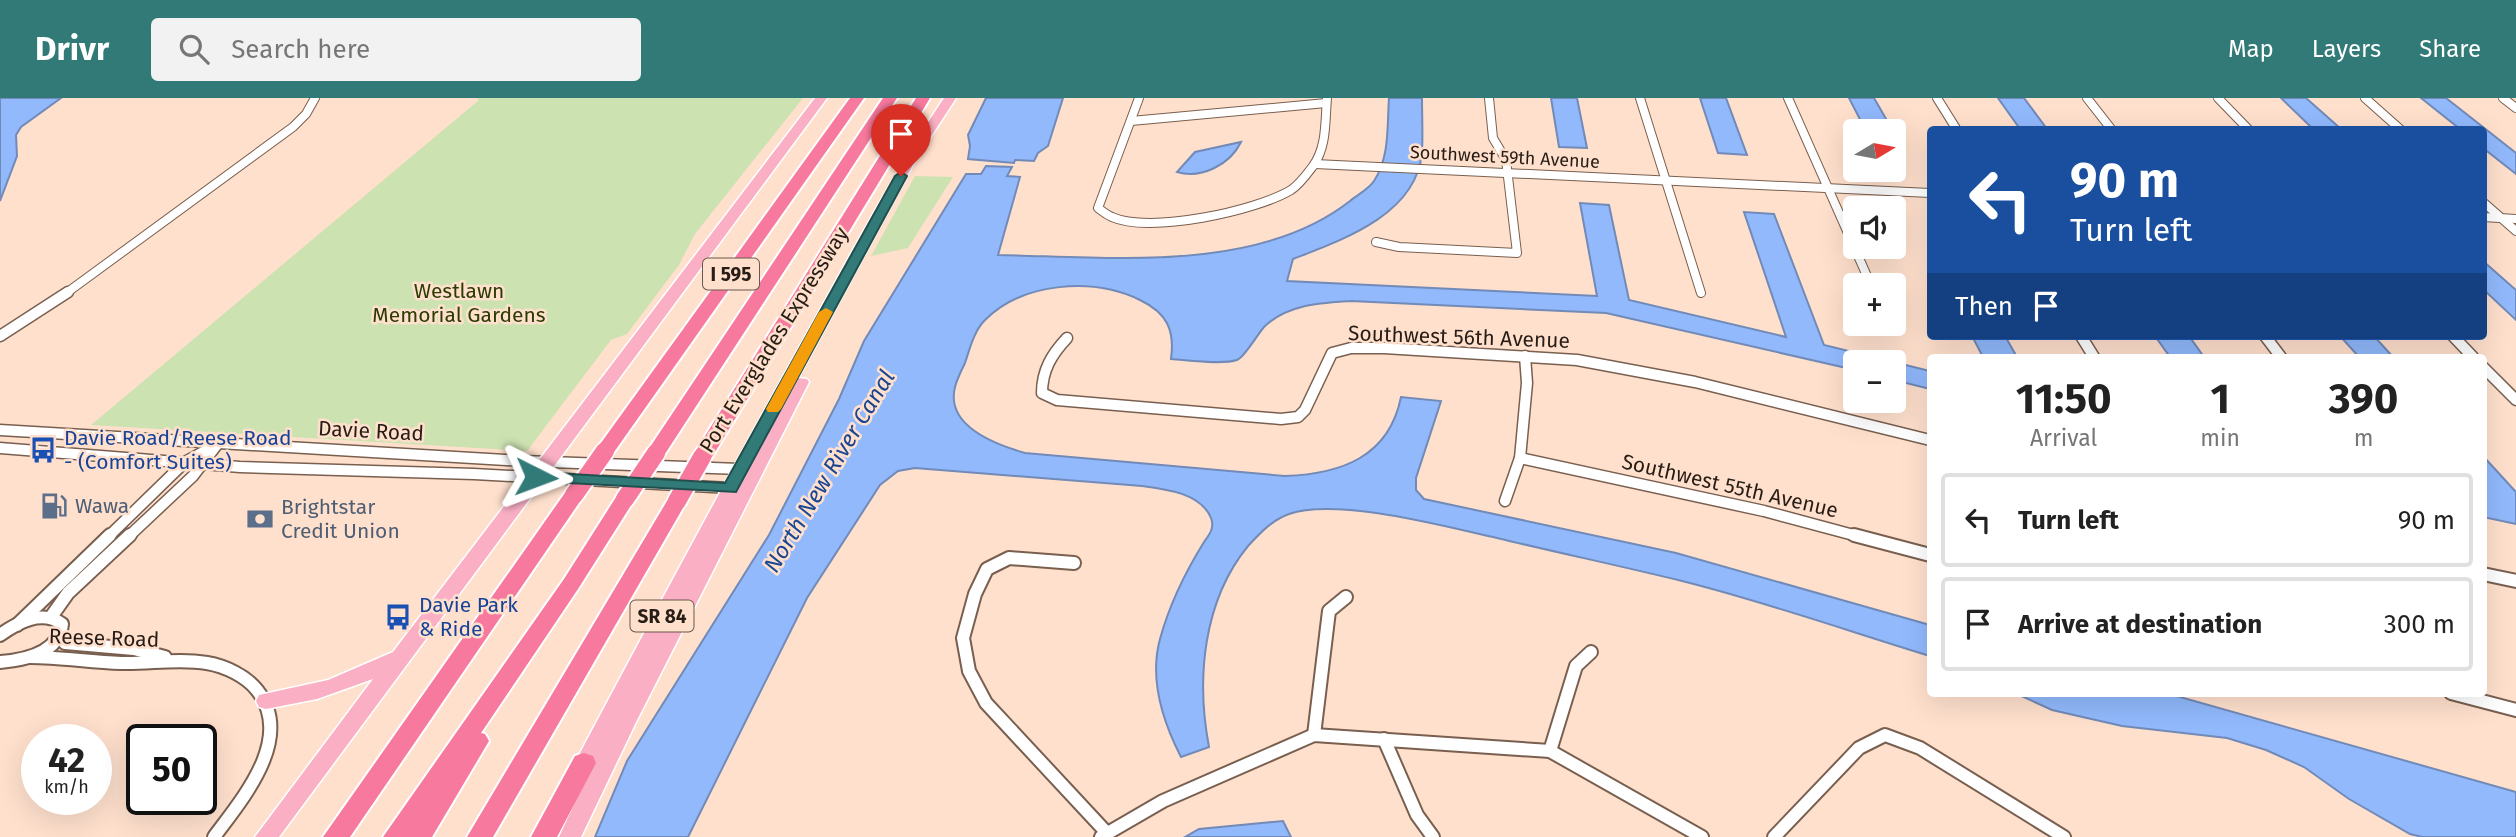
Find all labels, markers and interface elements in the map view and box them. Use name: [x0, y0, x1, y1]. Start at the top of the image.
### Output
search box: [151, 18, 641, 81]
text: Drivr: [35, 29, 109, 69]
icon: search: [175, 30, 213, 68]
text: Search here: [231, 34, 370, 65]
text: Map: [2228, 35, 2274, 63]
text: Layers: [2312, 35, 2381, 63]
text: Share: [2419, 35, 2481, 63]
pin: [871, 104, 931, 176]
icon: arrive: [882, 115, 920, 153]
north arrow: [1843, 119, 1906, 182]
map controls: [1843, 119, 1906, 413]
street label: Southwest 59th Avenue: [1410, 141, 1600, 173]
text: 90 m: [2070, 151, 2179, 210]
icon: left: [1955, 154, 2046, 245]
button: sound: [1843, 196, 1906, 259]
text: Turn left: [2070, 211, 2192, 249]
street label: Port Everglades Expressway: [694, 222, 855, 458]
road number: I 595: [703, 258, 759, 290]
button: +: [1843, 273, 1906, 336]
park label: Westlawn Memorial Gardens: [372, 278, 546, 328]
icon: arrive: [2027, 287, 2065, 325]
text: Then: [1955, 291, 2013, 322]
street label: Southwest 56th Avenue: [1348, 320, 1570, 354]
button: −: [1843, 350, 1906, 413]
water label: North New River Canal: [757, 365, 901, 577]
text: 11:50: [2016, 374, 2112, 424]
text: 1: [2210, 374, 2230, 424]
text: 390: [2329, 374, 2398, 424]
street label: Davie Road: [317, 415, 425, 447]
text: Arrival: [2030, 424, 2097, 452]
text: min: [2200, 424, 2240, 452]
text: m: [2354, 424, 2373, 452]
place label: Davie Road/Reese Road - (Comfort Suites): [64, 425, 292, 475]
bus stop icon: Davie Road/Reese Road - (Comfort Suites): [28, 435, 58, 465]
position arrow: [499, 440, 573, 514]
street label: Southwest 55th Avenue: [1619, 448, 1841, 524]
fuel station icon: Wawa: [39, 491, 69, 521]
place label: Wawa: [75, 493, 129, 519]
place label: Brightstar Credit Union: [281, 494, 400, 544]
icon: left: [1959, 501, 1997, 539]
bank icon: Brightstar Credit Union: [245, 504, 275, 534]
text: Turn left: [2018, 505, 2119, 536]
text: 90 m: [2398, 505, 2455, 536]
place label: Davie Park & Ride: [419, 592, 518, 642]
road number: SR 84: [630, 601, 694, 632]
bus stop icon: Davie Park & Ride: [383, 602, 413, 632]
icon: arrive: [1959, 605, 1997, 643]
text: Arrive at destination: [2018, 609, 2262, 640]
text: 300 m: [2384, 609, 2455, 640]
street label: Reese Road: [48, 623, 160, 653]
speed limit sign: 50: [126, 724, 217, 815]
text: 42: [48, 739, 85, 781]
text: km/h: [44, 776, 89, 798]

